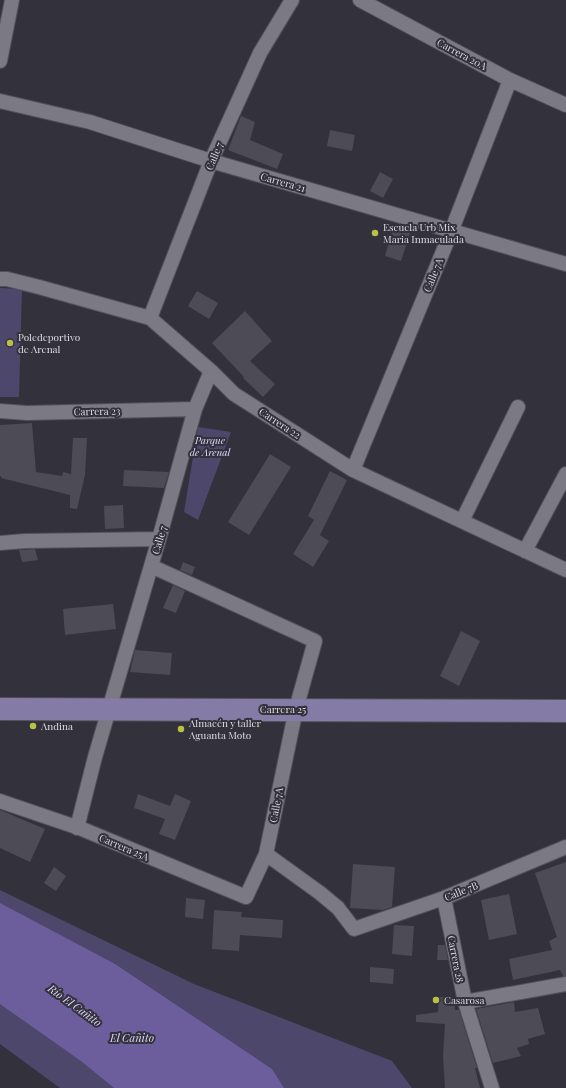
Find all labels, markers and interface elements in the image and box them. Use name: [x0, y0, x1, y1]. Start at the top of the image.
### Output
street label: Carrera 20A: [435, 35, 490, 73]
street label: Calle 7: [202, 140, 226, 172]
street label: Carrera 21: [259, 169, 307, 195]
place label: Escuela Urb Mix Maria Inmaculada: [383, 220, 464, 246]
marker: Escuela Urb Mix Maria Inmaculada: [370, 228, 380, 238]
street label: Calle 7A: [420, 255, 446, 294]
place label: Poledeportivo de Arenal: [18, 330, 81, 356]
marker: Poledeportivo de Arenal: [5, 338, 15, 348]
street label: Carrera 23: [74, 404, 121, 418]
street label: Carrera 22: [256, 404, 304, 442]
park label: Parque de Arenal: [190, 433, 232, 459]
street label: Calle 7: [148, 524, 170, 556]
street label: Carrera 25: [260, 702, 306, 716]
place label: Almacén y taller Aguanta Moto: [188, 716, 261, 742]
place label: Andina: [40, 719, 73, 733]
marker: Andina: [28, 721, 38, 731]
marker: Almacén y taller Aguanta Moto: [176, 724, 186, 734]
street label: Calle 7A: [266, 786, 286, 824]
street label: Carrera 25A: [97, 830, 152, 864]
street label: Calle 7B: [442, 878, 480, 904]
street label: Carrera 28: [445, 934, 467, 984]
water label: Río El Cañito: [44, 980, 105, 1030]
place label: Casarosa: [444, 993, 485, 1007]
marker: Casarosa: [431, 995, 441, 1005]
water label: El Cañito: [109, 1030, 154, 1045]

